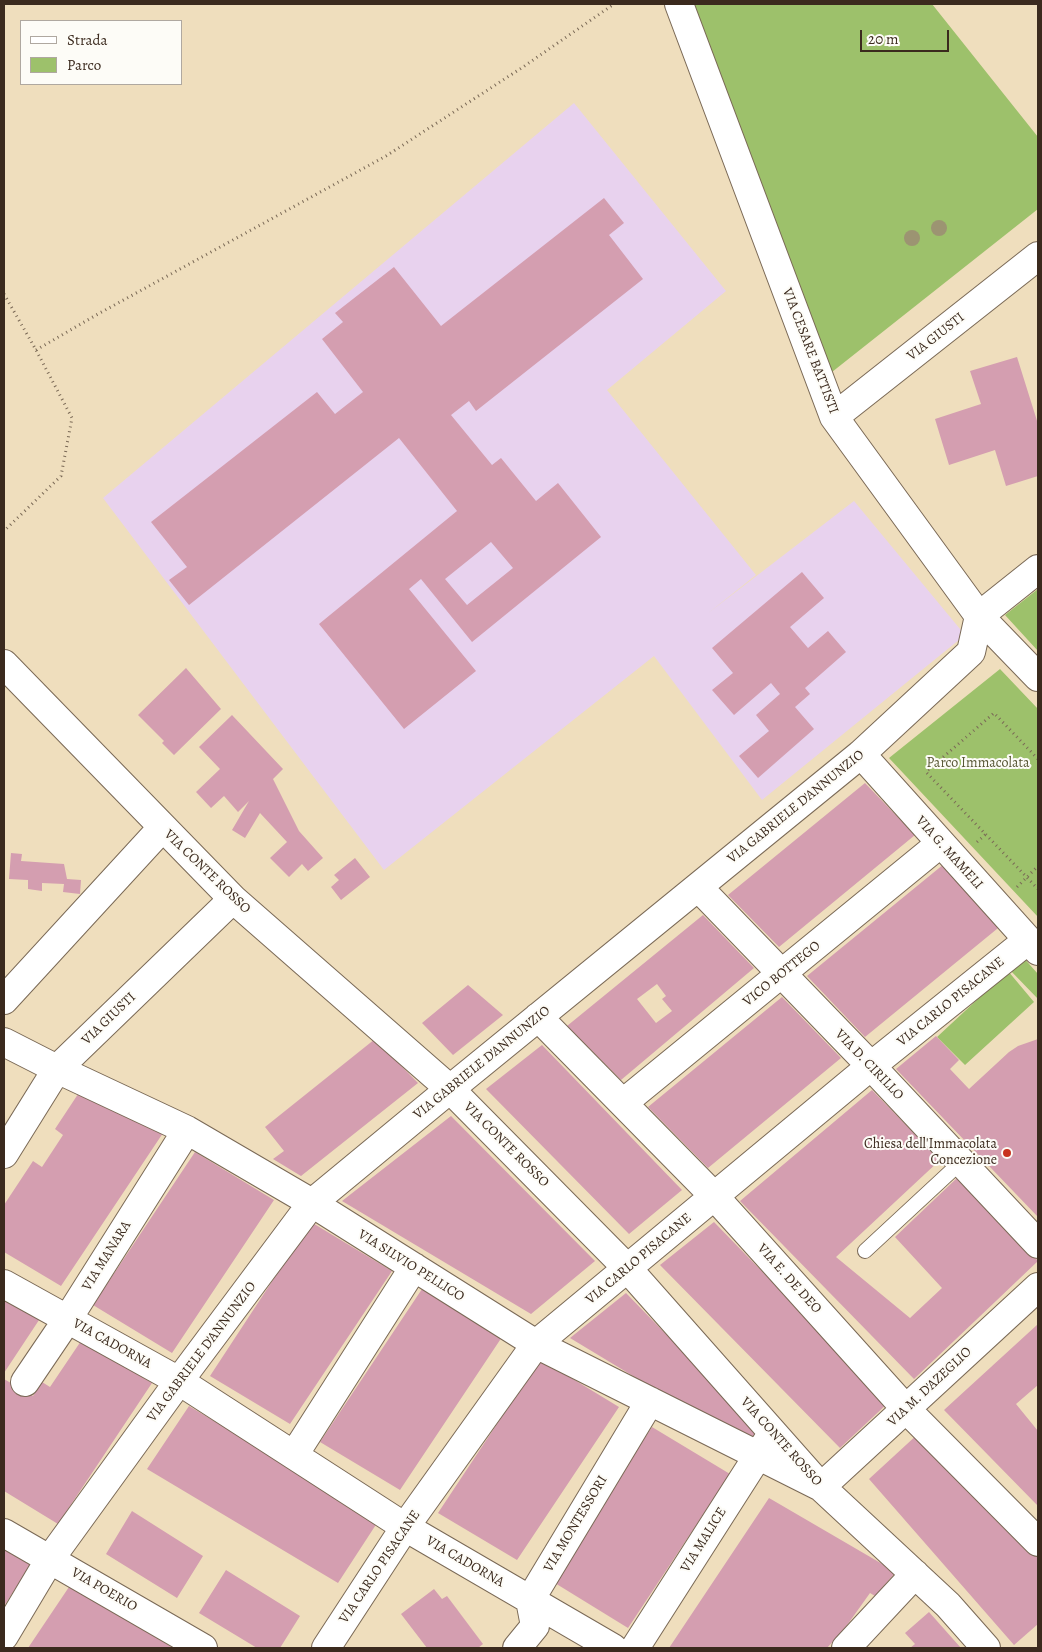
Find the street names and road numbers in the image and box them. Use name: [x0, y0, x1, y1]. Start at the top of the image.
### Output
street label: VIA CESARE BATTISTI: [778, 286, 842, 416]
street label: VIA GIUSTI: [904, 309, 968, 365]
street label: VIA GABRIELE D'ANNUNZIO: [724, 747, 868, 867]
street label: VIA G. MAMELI: [912, 813, 986, 893]
street label: VIA CONTE ROSSO: [160, 826, 254, 918]
street label: VICO BOTTEGO: [740, 938, 824, 1010]
street label: VIA CARLO PISACANE: [894, 954, 1008, 1050]
street label: VIA GIUSTI: [79, 989, 139, 1049]
street label: VIA GABRIELE D'ANNUNZIO: [410, 1003, 554, 1123]
street label: VIA D. CIRILLO: [831, 1026, 907, 1104]
street label: VIA CONTE ROSSO: [460, 1099, 552, 1191]
street label: VIA CARLO PISACANE: [583, 1210, 695, 1308]
street label: VIA MANARA: [79, 1218, 135, 1294]
street label: VIA SILVIO PELLICO: [355, 1226, 467, 1306]
street label: VIA E. DE DEO: [753, 1241, 825, 1317]
street label: VIA GABRIELE D'ANNUNZIO: [144, 1279, 260, 1425]
street label: VIA CADORNA: [70, 1315, 154, 1373]
street label: VIA M. D'AZEGLIO: [884, 1344, 976, 1430]
street label: VIA CONTE ROSSO: [737, 1394, 825, 1490]
street label: VIA MONTESSORI: [541, 1473, 611, 1575]
street label: VIA MALICE: [677, 1504, 731, 1576]
street label: VIA CARLO PISACANE: [336, 1507, 424, 1627]
street label: VIA CADORNA: [423, 1533, 507, 1591]
street label: VIA POERIO: [68, 1564, 140, 1616]

